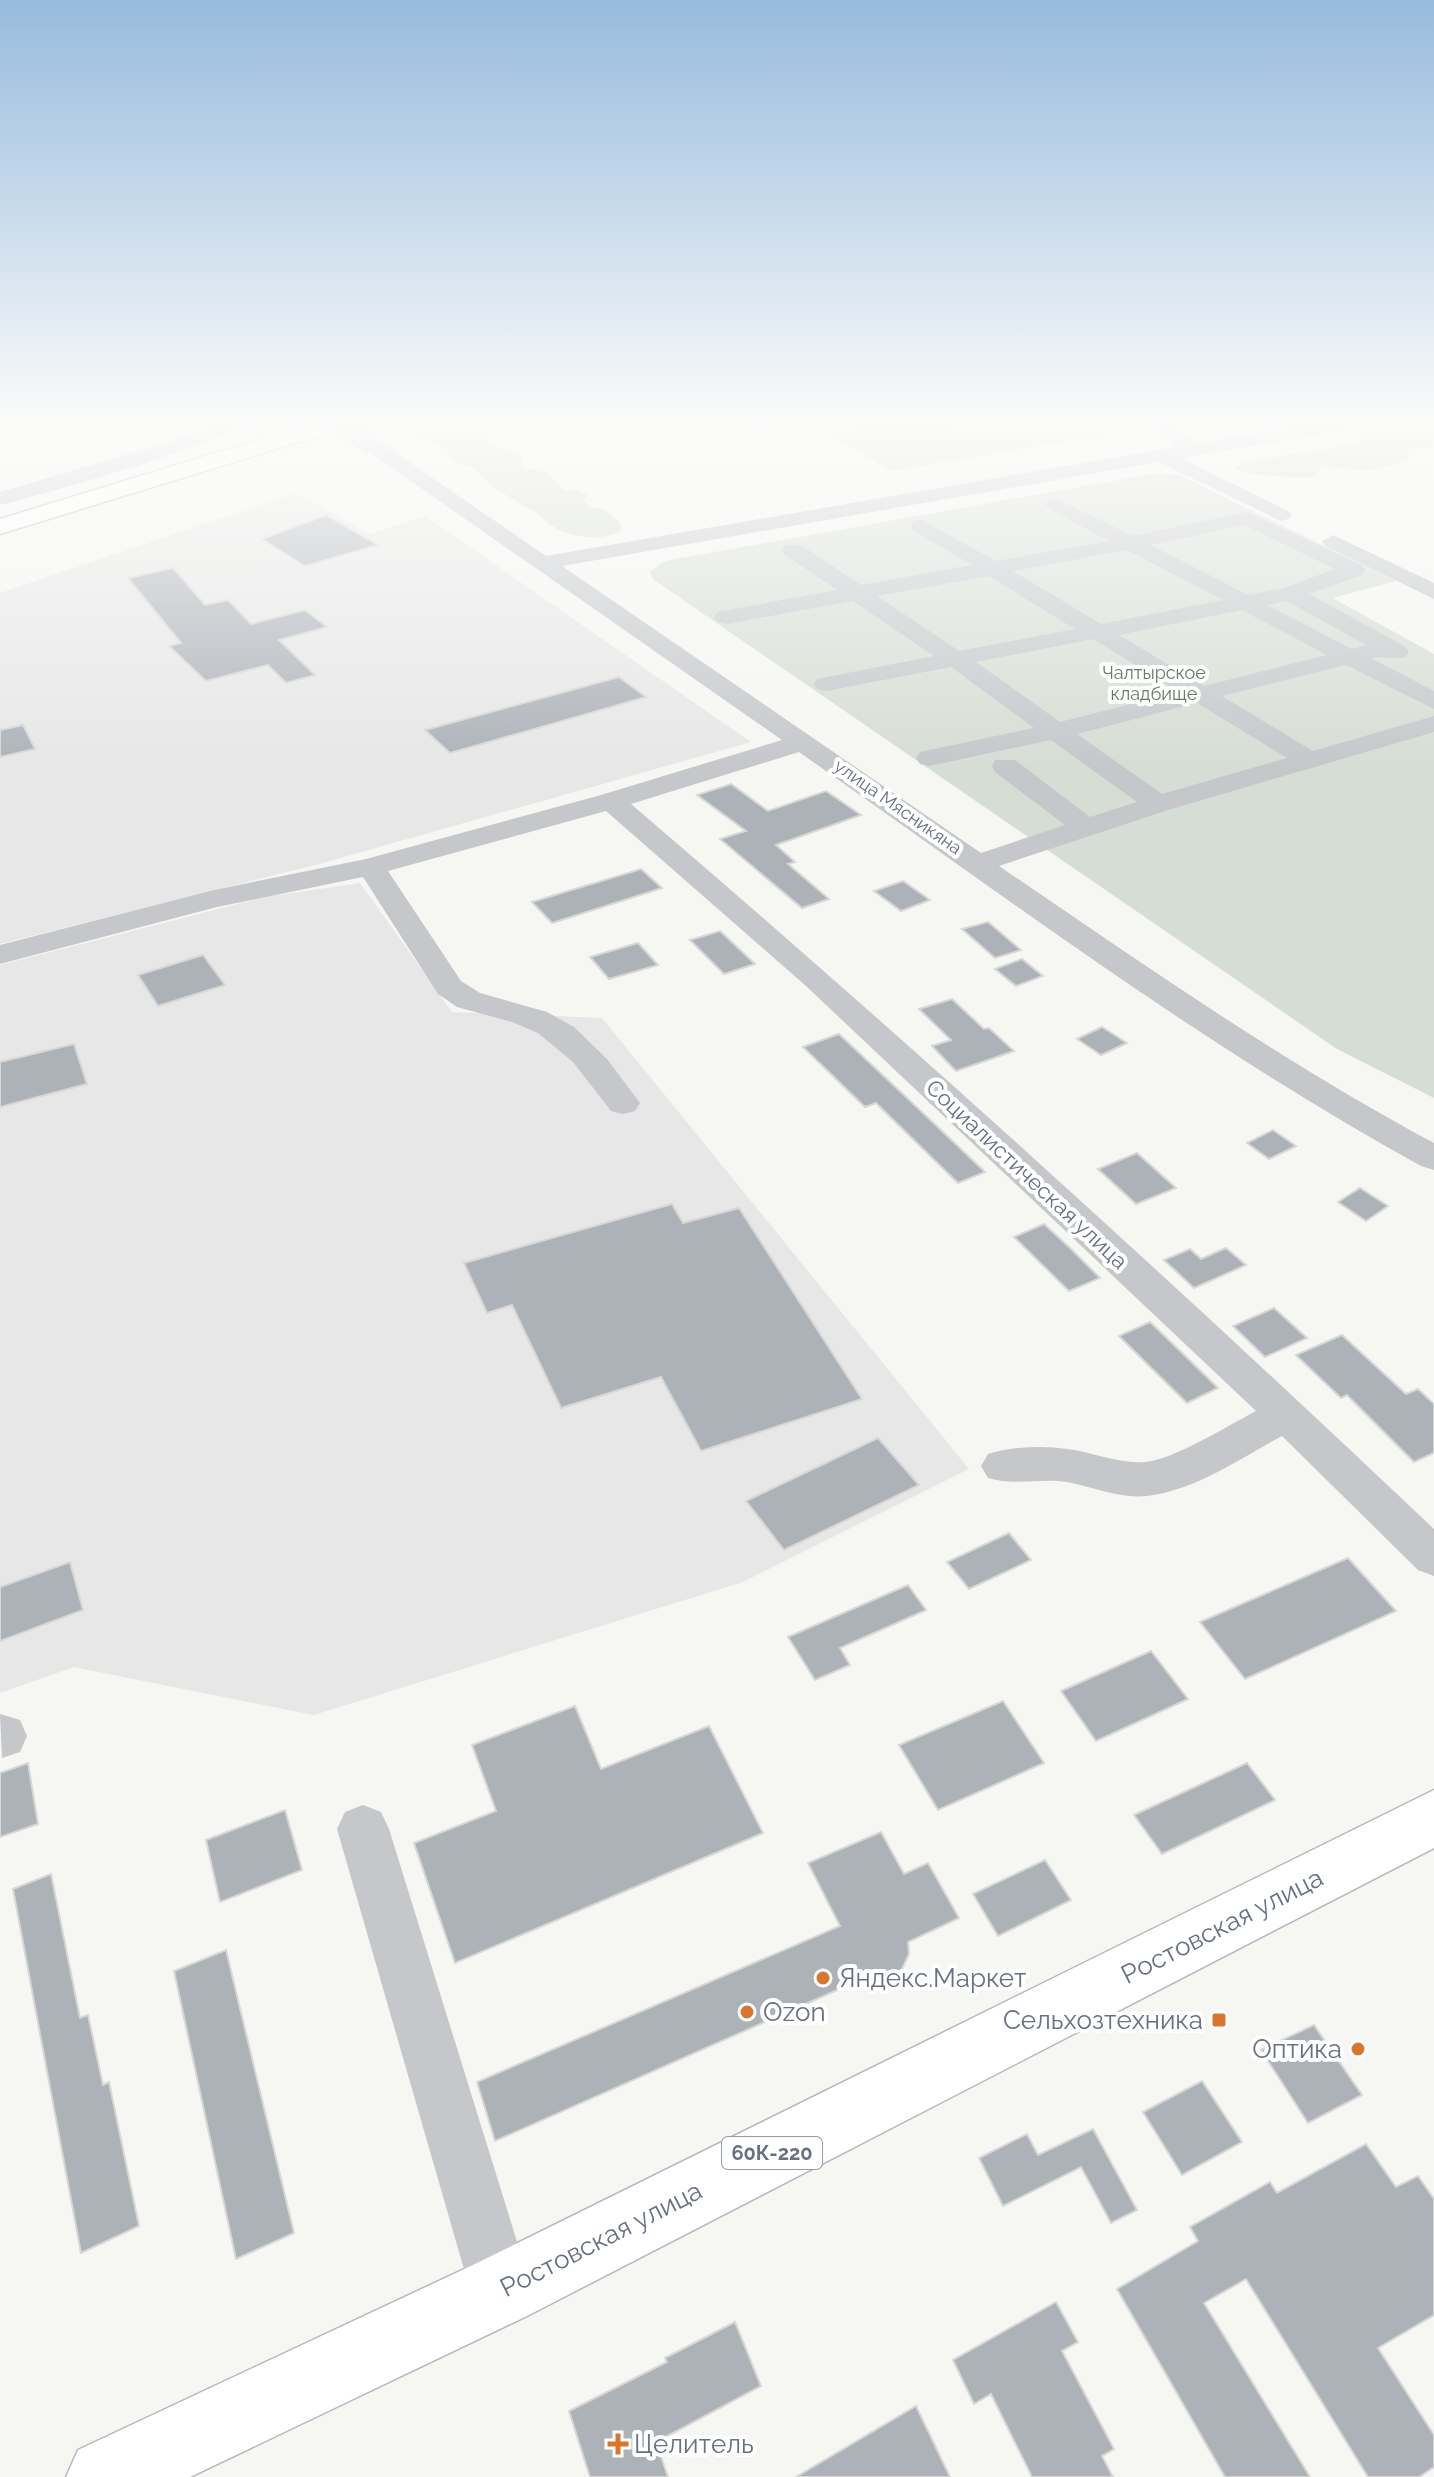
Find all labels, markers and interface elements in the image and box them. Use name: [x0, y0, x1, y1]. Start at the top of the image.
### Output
park label: Чалтырское кладбище: [1102, 662, 1206, 704]
street label: улица Мясникяна: [831, 755, 966, 858]
street label: Социалистическая улица: [921, 1074, 1133, 1274]
street label: Ростовская улица: [1116, 1862, 1328, 1990]
place label: Яндекс.Маркет: [839, 1963, 1026, 1993]
marker: Яндекс.Маркет: [814, 1969, 832, 1987]
place label: Ozon: [763, 1997, 826, 2027]
marker: Ozon: [738, 2003, 756, 2021]
place label: Сельхозтехника: [1003, 2005, 1203, 2035]
marker: Сельхозтехника: [1210, 2011, 1228, 2029]
place label: Оптика: [1252, 2034, 1342, 2064]
marker: Оптика: [1349, 2040, 1367, 2058]
road number: 60К-220: [722, 2137, 822, 2169]
street label: Ростовская улица: [495, 2175, 707, 2303]
place label: Целитель: [634, 2429, 754, 2459]
marker: Целитель: [609, 2435, 627, 2453]

